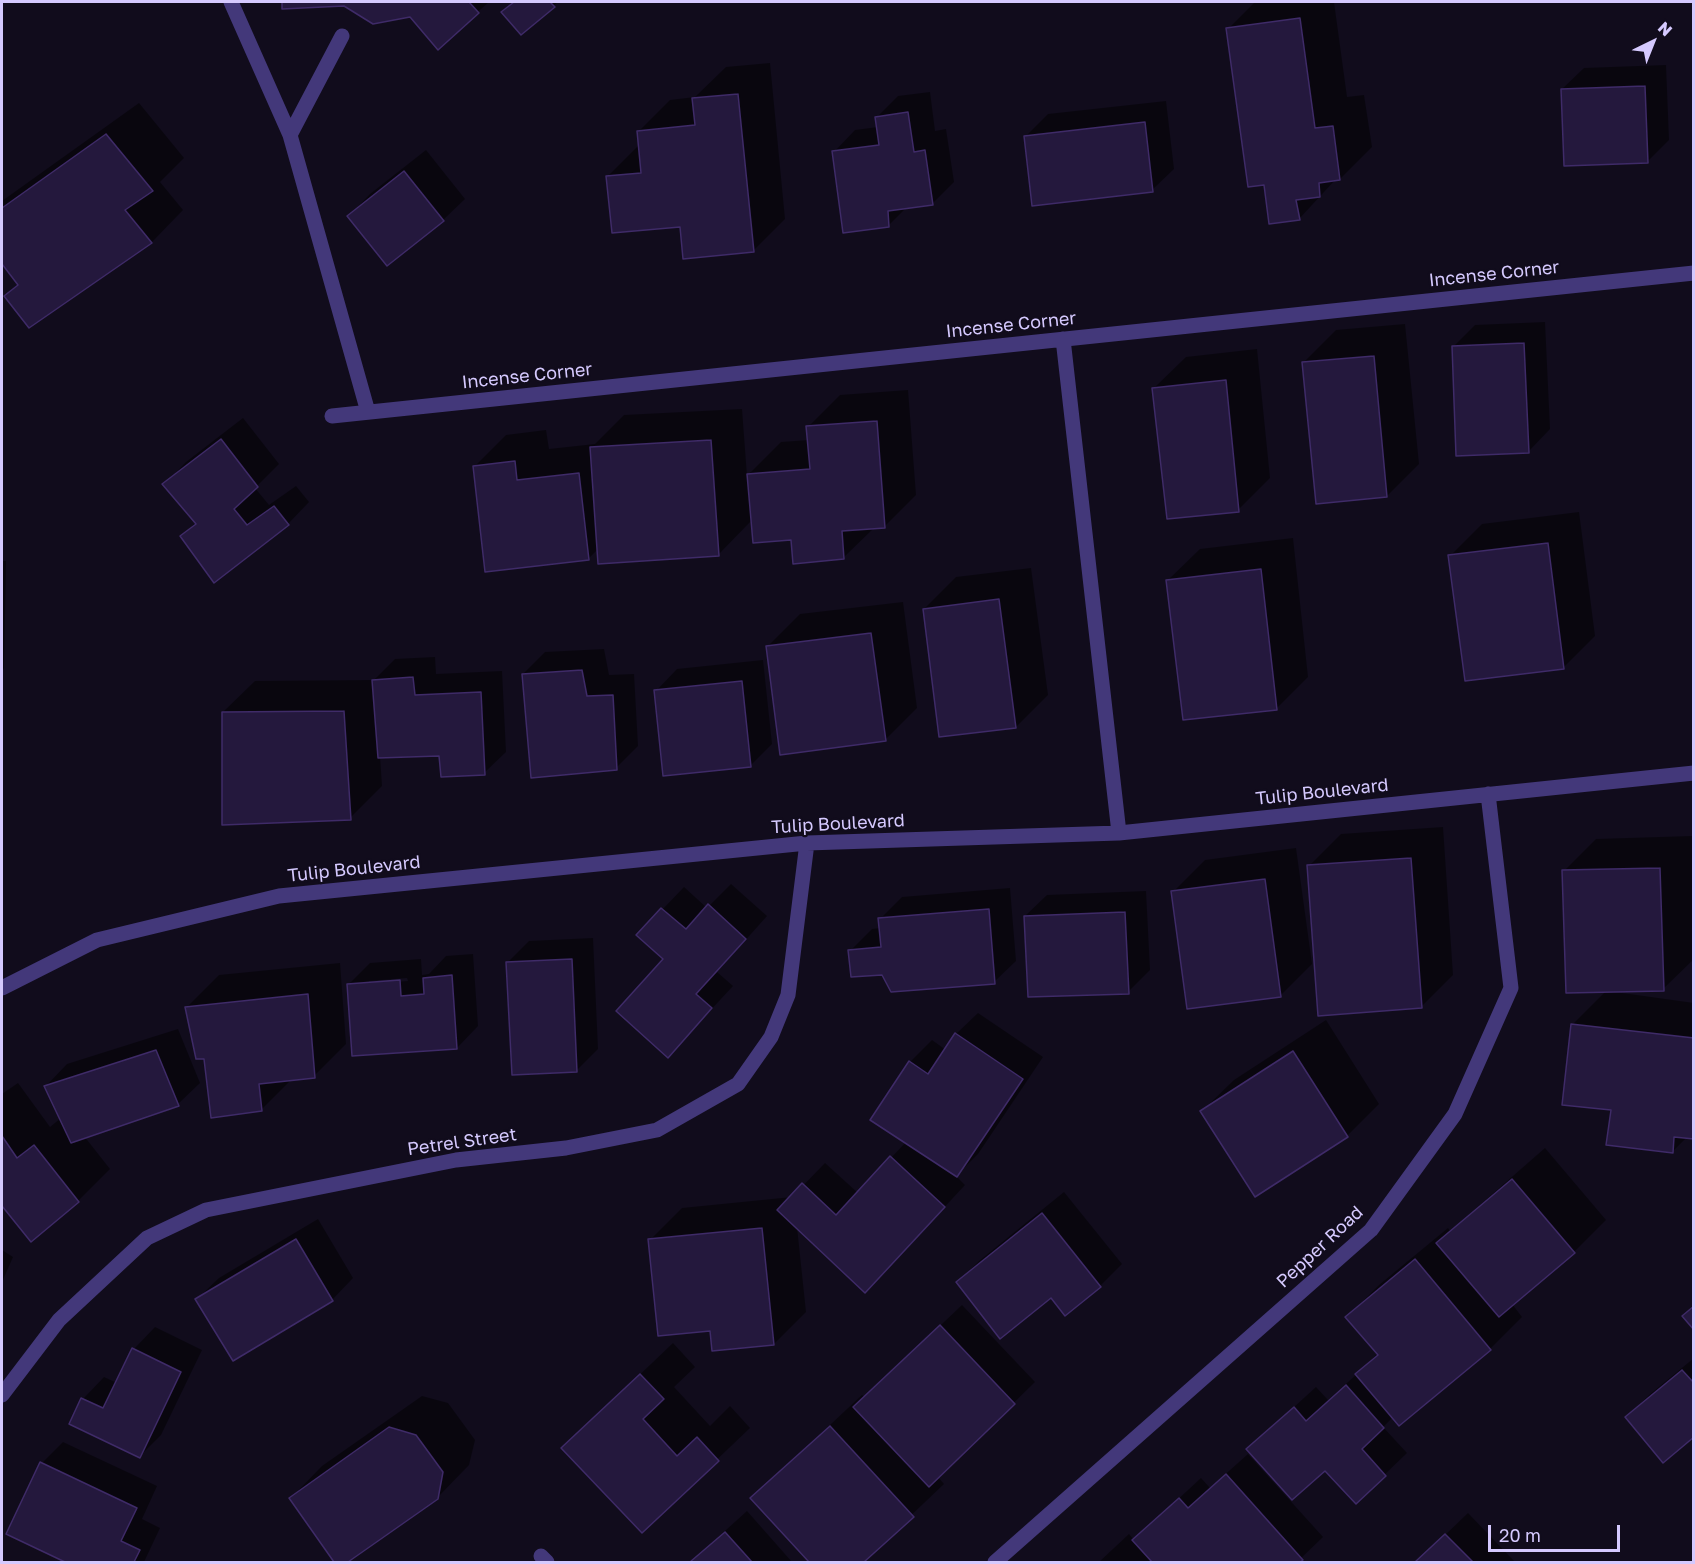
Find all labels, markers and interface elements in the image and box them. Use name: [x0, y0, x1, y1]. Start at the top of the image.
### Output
north arrow: [1623, 12, 1683, 72]
text: N: [1654, 17, 1677, 40]
street label: Incense Corner: [1428, 256, 1560, 292]
street label: Incense Corner: [945, 307, 1077, 343]
street label: Incense Corner: [461, 358, 593, 394]
street label: Tulip Boulevard: [1254, 774, 1390, 810]
street label: Tulip Boulevard: [771, 810, 905, 838]
street label: Tulip Boulevard: [286, 851, 422, 887]
street label: Petrel Street: [406, 1124, 518, 1160]
street label: Pepper Road: [1272, 1202, 1368, 1292]
scale bar: [1491, 1513, 1623, 1551]
text: 20 m: [1499, 1524, 1541, 1546]

